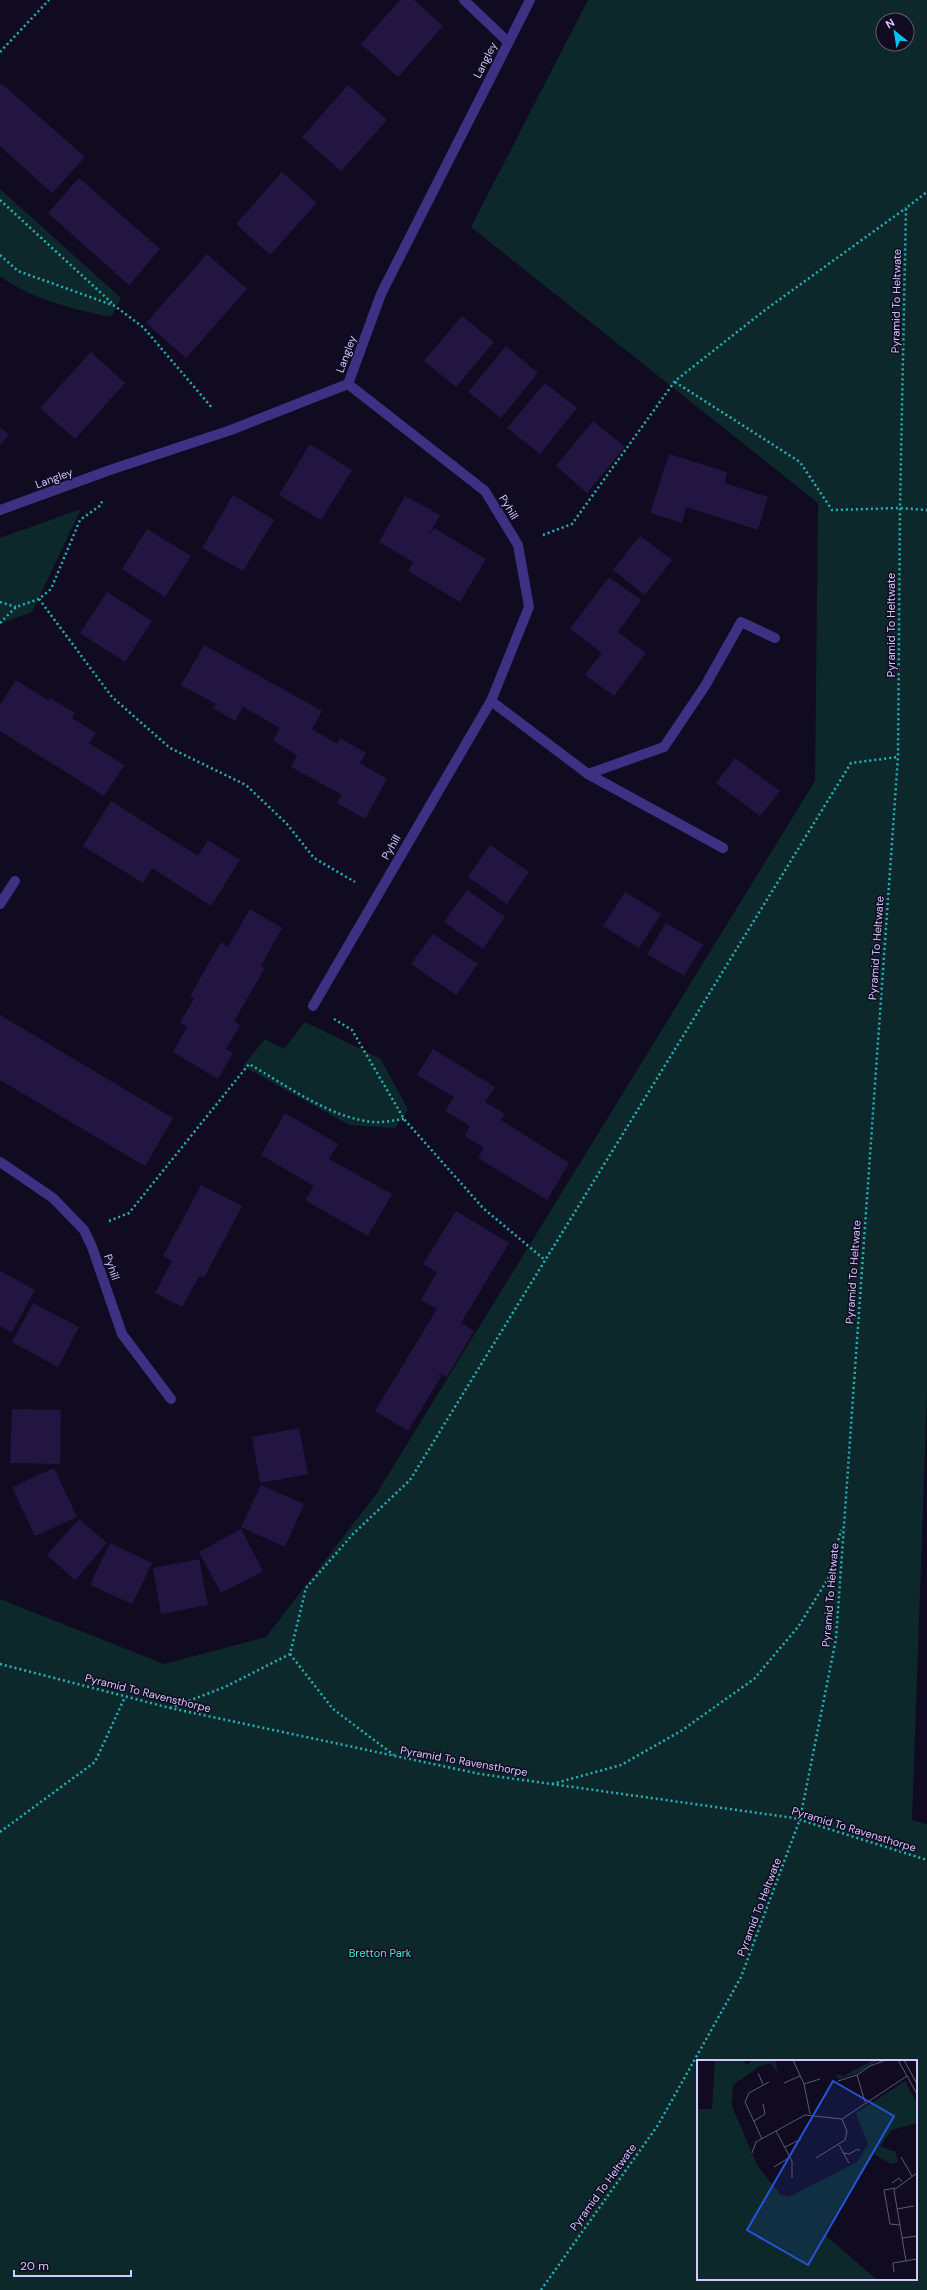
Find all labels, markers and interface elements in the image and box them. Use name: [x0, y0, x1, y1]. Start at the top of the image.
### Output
north arrow: [875, 12, 915, 52]
text: N: [883, 15, 897, 31]
street label: Langley: [470, 40, 500, 80]
street label: Pyramid To Heltwate: [888, 249, 904, 353]
street label: Langley: [333, 333, 359, 375]
street label: Langley: [33, 465, 75, 491]
street label: Pyhill: [496, 492, 522, 522]
street label: Pyramid To Heltwate: [884, 573, 898, 677]
street label: Pyhill: [378, 832, 404, 862]
street label: Pyramid To Heltwate: [865, 895, 887, 1001]
street label: Pyramid To Heltwate: [842, 1219, 864, 1325]
street label: Pyhill: [101, 1252, 123, 1282]
street label: Pyramid To Heltwate: [818, 1542, 842, 1648]
street label: Pyramid To Ravensthorpe: [84, 1671, 212, 1715]
street label: Pyramid To Ravensthorpe: [399, 1743, 529, 1779]
street label: Pyramid To Ravensthorpe: [790, 1803, 918, 1855]
street label: Pyramid To Heltwate: [734, 1856, 784, 1958]
park label: Bretton Park: [349, 1946, 412, 1960]
inset map: [697, 2060, 917, 2280]
street label: Pyramid To Heltwate: [567, 2141, 639, 2233]
scale bar: [14, 2252, 131, 2278]
text: 20 m: [20, 2258, 49, 2274]

